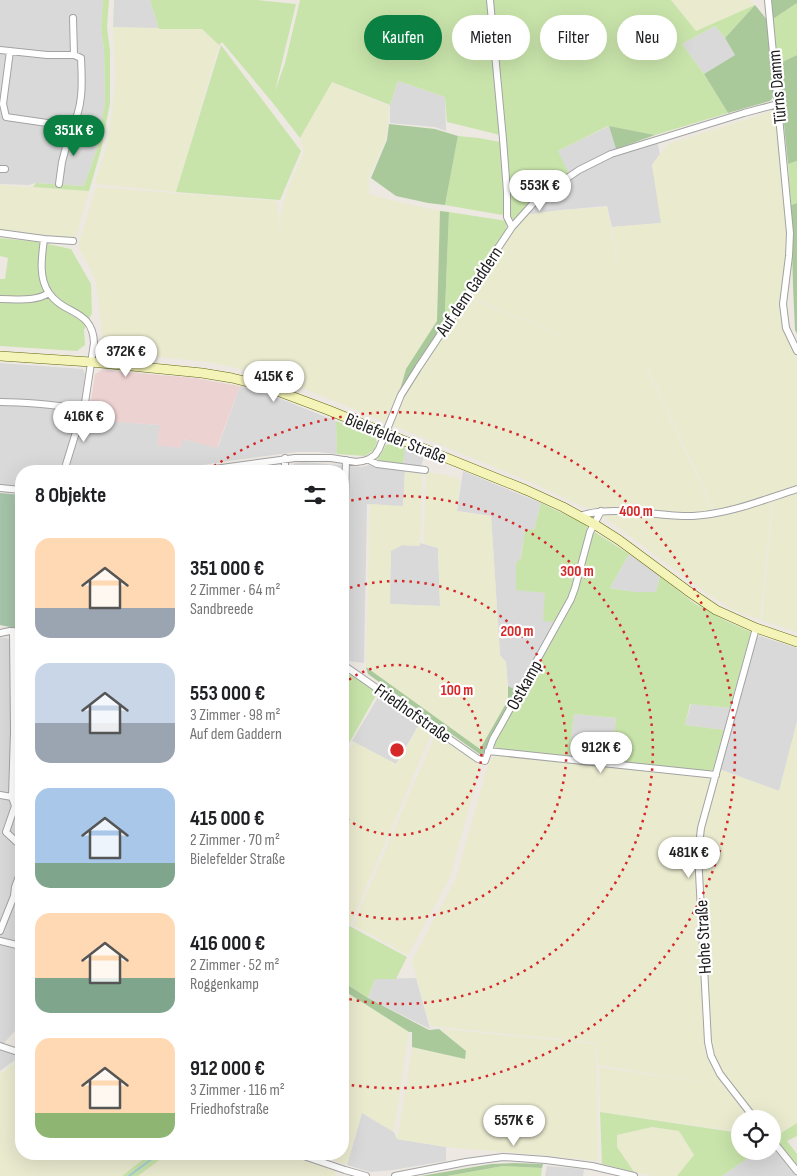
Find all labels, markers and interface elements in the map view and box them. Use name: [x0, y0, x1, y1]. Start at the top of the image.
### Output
chip: Kaufen: [364, 15, 442, 60]
chip: Mieten: [452, 15, 530, 60]
chip: Filter: [540, 15, 607, 60]
chip: Neu: [617, 15, 677, 60]
street label: Türns Damm: [764, 49, 791, 125]
pin: 351K €: [33, 114, 115, 157]
text: 351K €: [54, 121, 94, 140]
pin: 553K €: [499, 170, 581, 212]
text: 553K €: [520, 176, 560, 195]
street label: Auf dem Gaddern: [431, 243, 507, 341]
pin: 372K €: [85, 336, 167, 378]
text: 372K €: [106, 342, 146, 361]
pin: 415K €: [233, 360, 315, 403]
text: 415K €: [254, 367, 294, 386]
pin: 416K €: [43, 400, 125, 443]
text: 416K €: [64, 407, 104, 426]
street label: Bielefelder Straße: [342, 409, 449, 468]
icon: filters: [301, 481, 329, 509]
text: 8 Objekte: [35, 483, 106, 508]
text: 400 m: [619, 502, 653, 521]
text: 351 000 €: [190, 556, 264, 581]
icon: home: [75, 558, 135, 618]
text: 300 m: [560, 562, 594, 581]
text: 2 Zimmer · 64 m²: [190, 581, 280, 600]
text: Sandbreede: [190, 600, 253, 619]
text: 200 m: [500, 622, 534, 641]
street label: Ostkamp: [502, 657, 547, 714]
street label: Friedhofstraße: [370, 679, 455, 748]
text: 553 000 €: [190, 681, 265, 706]
text: 100 m: [441, 681, 473, 700]
icon: home: [75, 683, 135, 743]
text: 3 Zimmer · 98 m²: [190, 706, 281, 725]
text: Auf dem Gaddern: [190, 725, 282, 744]
pin: 912K €: [560, 732, 642, 774]
text: 912K €: [581, 738, 621, 757]
centre of rings: [388, 741, 406, 759]
text: 415 000 €: [190, 806, 265, 831]
icon: home: [75, 808, 135, 868]
text: 2 Zimmer · 70 m²: [190, 831, 280, 850]
pin: 481K €: [648, 836, 730, 879]
text: 481K €: [669, 843, 709, 862]
text: Bielefelder Straße: [190, 850, 285, 869]
street label: Hohe Straße: [691, 899, 716, 975]
text: 416 000 €: [190, 931, 265, 956]
icon: home: [75, 933, 135, 993]
text: 2 Zimmer · 52 m²: [190, 956, 279, 975]
text: Roggenkamp: [190, 975, 259, 994]
text: 912 000 €: [190, 1056, 265, 1081]
icon: home: [75, 1058, 135, 1118]
text: 3 Zimmer · 116 m²: [190, 1081, 285, 1100]
text: Friedhofstraße: [190, 1100, 269, 1119]
pin: 557K €: [473, 1104, 555, 1147]
map controls: [731, 1110, 781, 1160]
button: locate: [731, 1110, 781, 1160]
text: 557K €: [494, 1111, 534, 1130]

